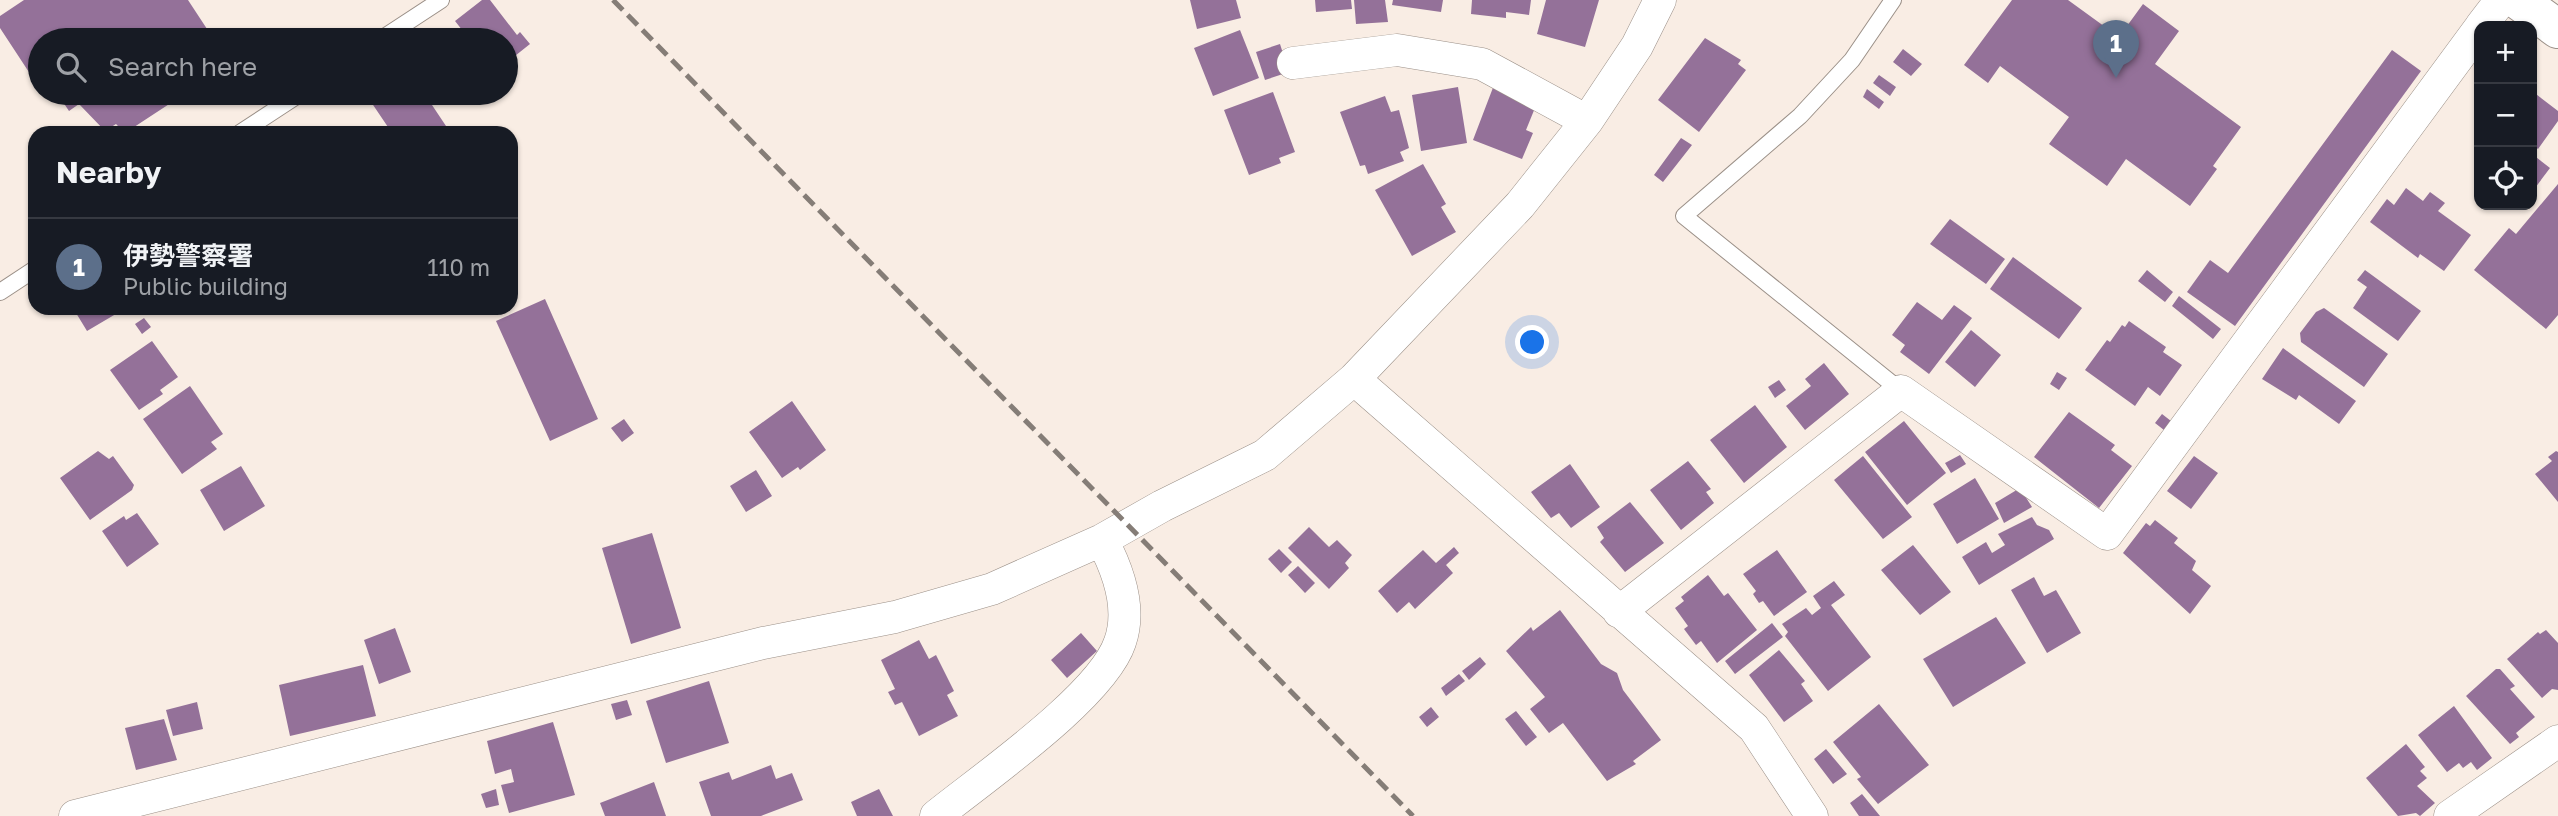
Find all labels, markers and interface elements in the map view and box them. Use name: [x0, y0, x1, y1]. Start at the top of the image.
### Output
pin: 1: [2093, 20, 2139, 78]
map controls: [2474, 21, 2537, 210]
button: +: [2474, 21, 2537, 84]
search box: [28, 28, 518, 105]
icon: search: [52, 48, 90, 86]
text: Search here: [108, 51, 257, 82]
button: −: [2474, 84, 2537, 147]
button: locate: [2474, 147, 2537, 210]
text: Nearby: [56, 154, 161, 190]
text: 伊勢警察署: [123, 240, 253, 271]
text: 1: [73, 253, 85, 281]
text: 110 m: [427, 253, 490, 281]
text: Public building: [123, 272, 288, 300]
your location: [1515, 325, 1549, 359]

